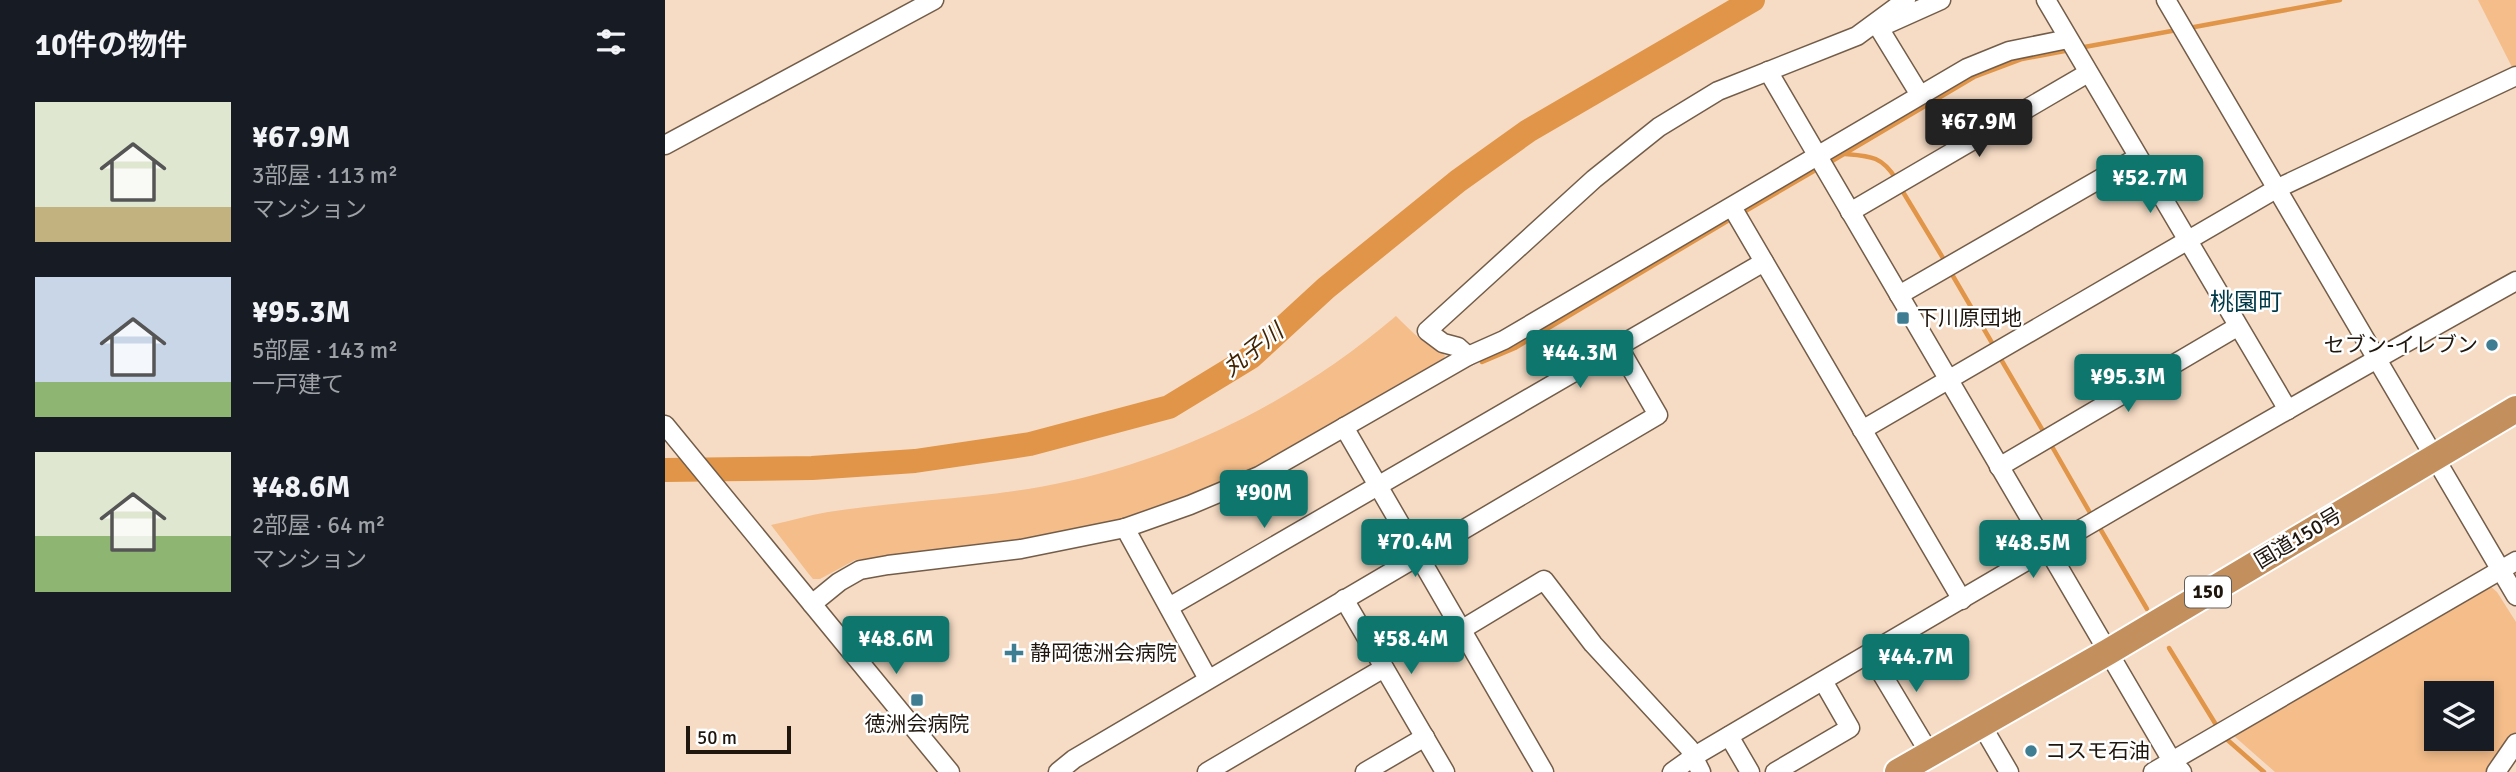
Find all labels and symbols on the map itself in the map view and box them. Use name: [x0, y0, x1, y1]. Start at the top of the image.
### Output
pin: ¥67.9M: [1922, 100, 2036, 159]
pin: ¥52.7M: [2093, 156, 2207, 215]
district label: 桃園町: [2210, 287, 2282, 317]
place label: 下川原団地: [1917, 305, 2022, 331]
marker: 下川原団地: [1895, 310, 1911, 326]
water label: 丸子川: [1217, 315, 1291, 383]
pin: ¥44.3M: [1523, 330, 1637, 390]
place label: セブン-イレブン: [2324, 332, 2478, 358]
marker: セブン-イレブン: [2484, 337, 2500, 353]
pin: ¥95.3M: [2071, 354, 2185, 414]
pin: ¥90M: [1223, 470, 1305, 530]
street label: 国道150号: [2250, 502, 2346, 574]
pin: ¥70.4M: [1358, 520, 1472, 579]
pin: ¥48.5M: [1976, 520, 2090, 580]
road number: 150: [2185, 576, 2231, 608]
pin: ¥48.6M: [839, 616, 953, 676]
pin: ¥58.4M: [1354, 616, 1468, 676]
pin: ¥44.7M: [1859, 634, 1973, 694]
place label: 静岡徳洲会病院: [1030, 640, 1177, 666]
marker: 静岡徳洲会病院: [1004, 643, 1024, 663]
marker: 徳洲会病院: [909, 692, 925, 708]
place label: 徳洲会病院: [865, 711, 970, 737]
scale bar: [686, 723, 791, 755]
place label: コスモ石油: [2045, 738, 2150, 764]
marker: コスモ石油: [2023, 743, 2039, 759]

